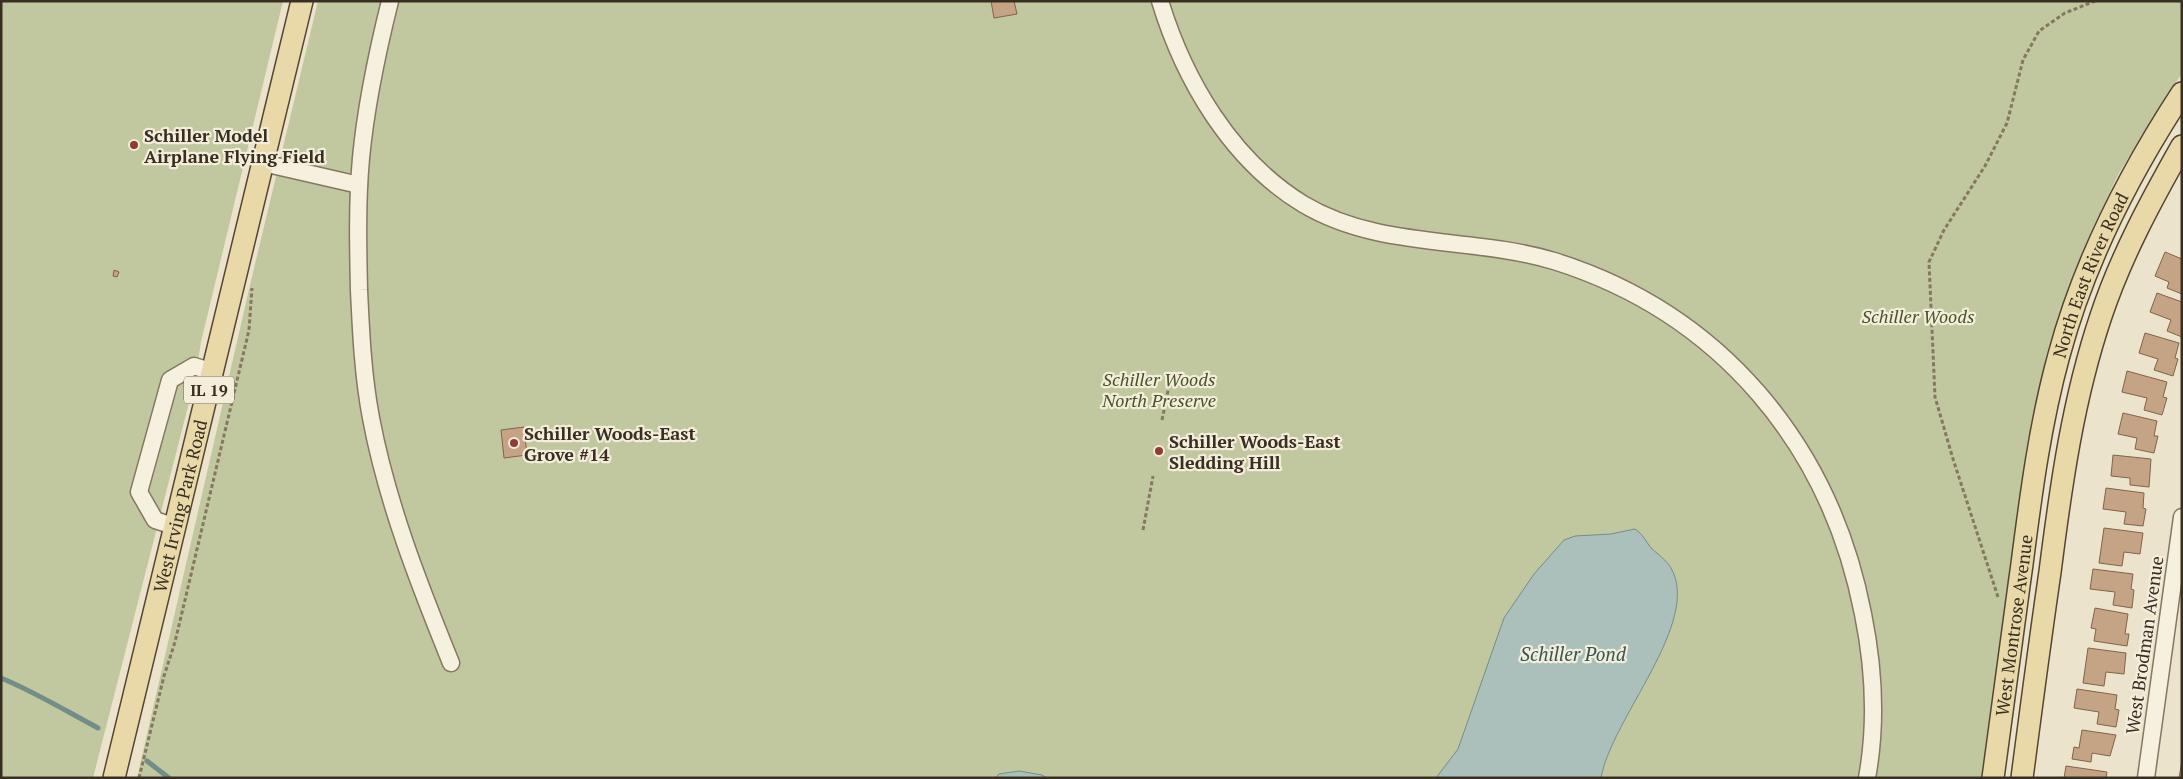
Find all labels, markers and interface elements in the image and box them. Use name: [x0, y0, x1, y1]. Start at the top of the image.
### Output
place label: Schiller Model Airplane Flying Field: [144, 123, 325, 168]
marker: Schiller Model Airplane Flying Field: [128, 139, 140, 151]
street label: North East River Road: [2047, 188, 2134, 361]
park label: Schiller Woods: [1862, 304, 1974, 328]
park label: Schiller Woods North Preserve: [1101, 367, 1216, 412]
road number: IL 19: [184, 376, 234, 404]
street label: West Irving Park Road: [147, 417, 212, 595]
place label: Schiller Woods-East Grove #14: [524, 421, 696, 466]
place label: Schiller Woods-East Sledding Hill: [1169, 429, 1341, 474]
marker: Schiller Woods-East Grove #14: [508, 437, 520, 449]
marker: Schiller Woods-East Sledding Hill: [1153, 445, 1165, 457]
street label: West Montrose Avenue: [1990, 533, 2038, 718]
street label: West Brodman Avenue: [2120, 554, 2168, 736]
water label: Schiller Pond: [1520, 641, 1627, 666]

